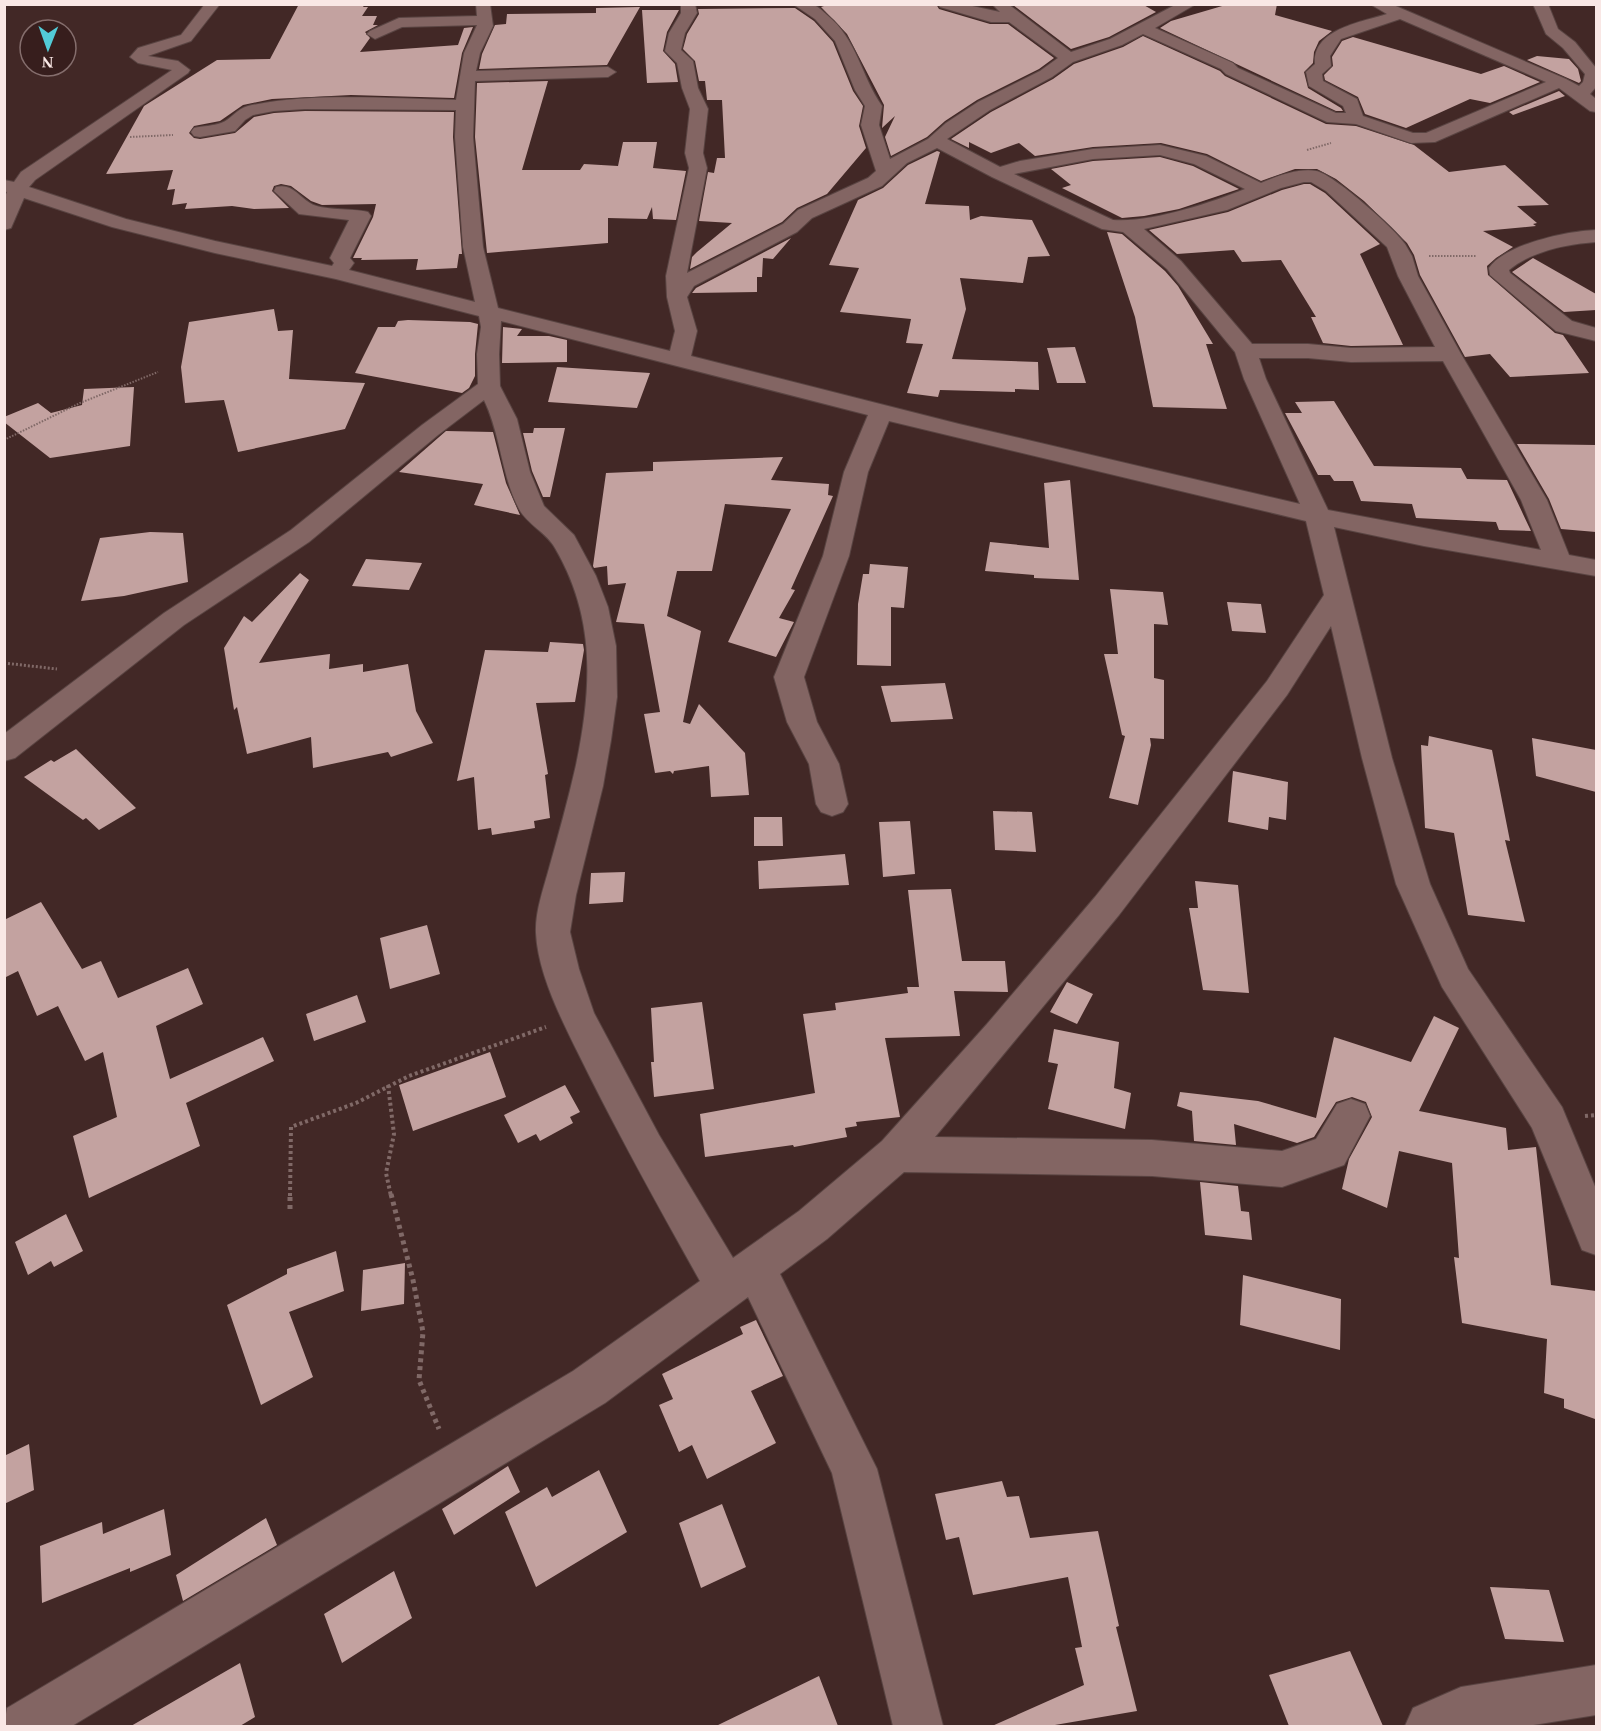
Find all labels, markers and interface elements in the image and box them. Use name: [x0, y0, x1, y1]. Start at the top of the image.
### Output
north arrow: [18, 18, 78, 78]
text: N: [41, 54, 54, 71]

